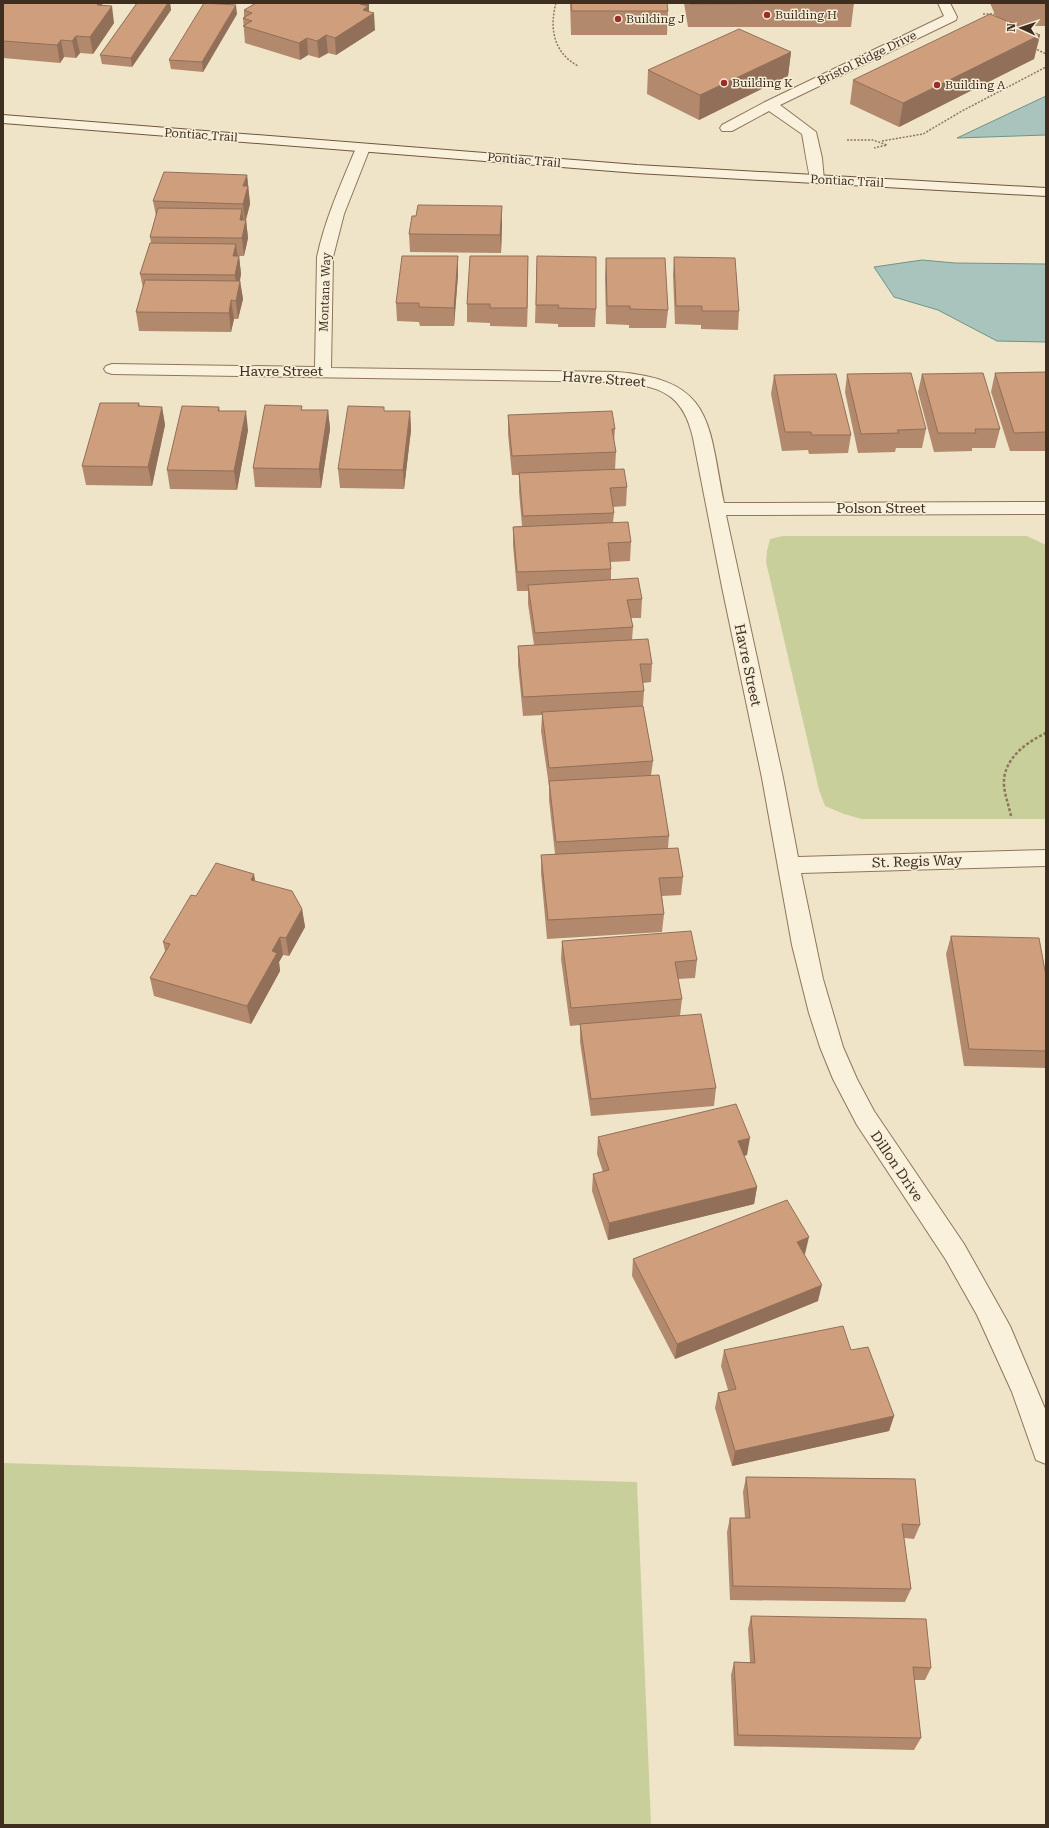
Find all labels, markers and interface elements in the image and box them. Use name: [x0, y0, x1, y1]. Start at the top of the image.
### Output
place label: Building H: [775, 8, 837, 22]
north arrow: [1001, 8, 1041, 48]
marker: Building H: [762, 10, 772, 20]
place label: Building J: [626, 12, 685, 26]
marker: Building J: [613, 14, 623, 24]
text: N: [1005, 22, 1018, 32]
street label: Bristol Ridge Drive: [815, 28, 919, 88]
place label: Building K: [732, 76, 793, 90]
marker: Building K: [719, 78, 729, 88]
place label: Building A: [945, 78, 1006, 92]
marker: Building A: [932, 80, 942, 90]
street label: Pontiac Trail: [164, 125, 239, 145]
street label: Pontiac Trail: [487, 150, 562, 170]
street label: Pontiac Trail: [810, 172, 884, 190]
street label: Montana Way: [317, 251, 333, 332]
street label: Havre Street: [239, 363, 323, 379]
street label: Havre Street: [562, 368, 646, 390]
street label: Polson Street: [836, 500, 926, 516]
street label: Havre Street: [731, 622, 765, 708]
street label: St. Regis Way: [872, 851, 963, 871]
street label: Dillon Drive: [868, 1128, 927, 1205]

